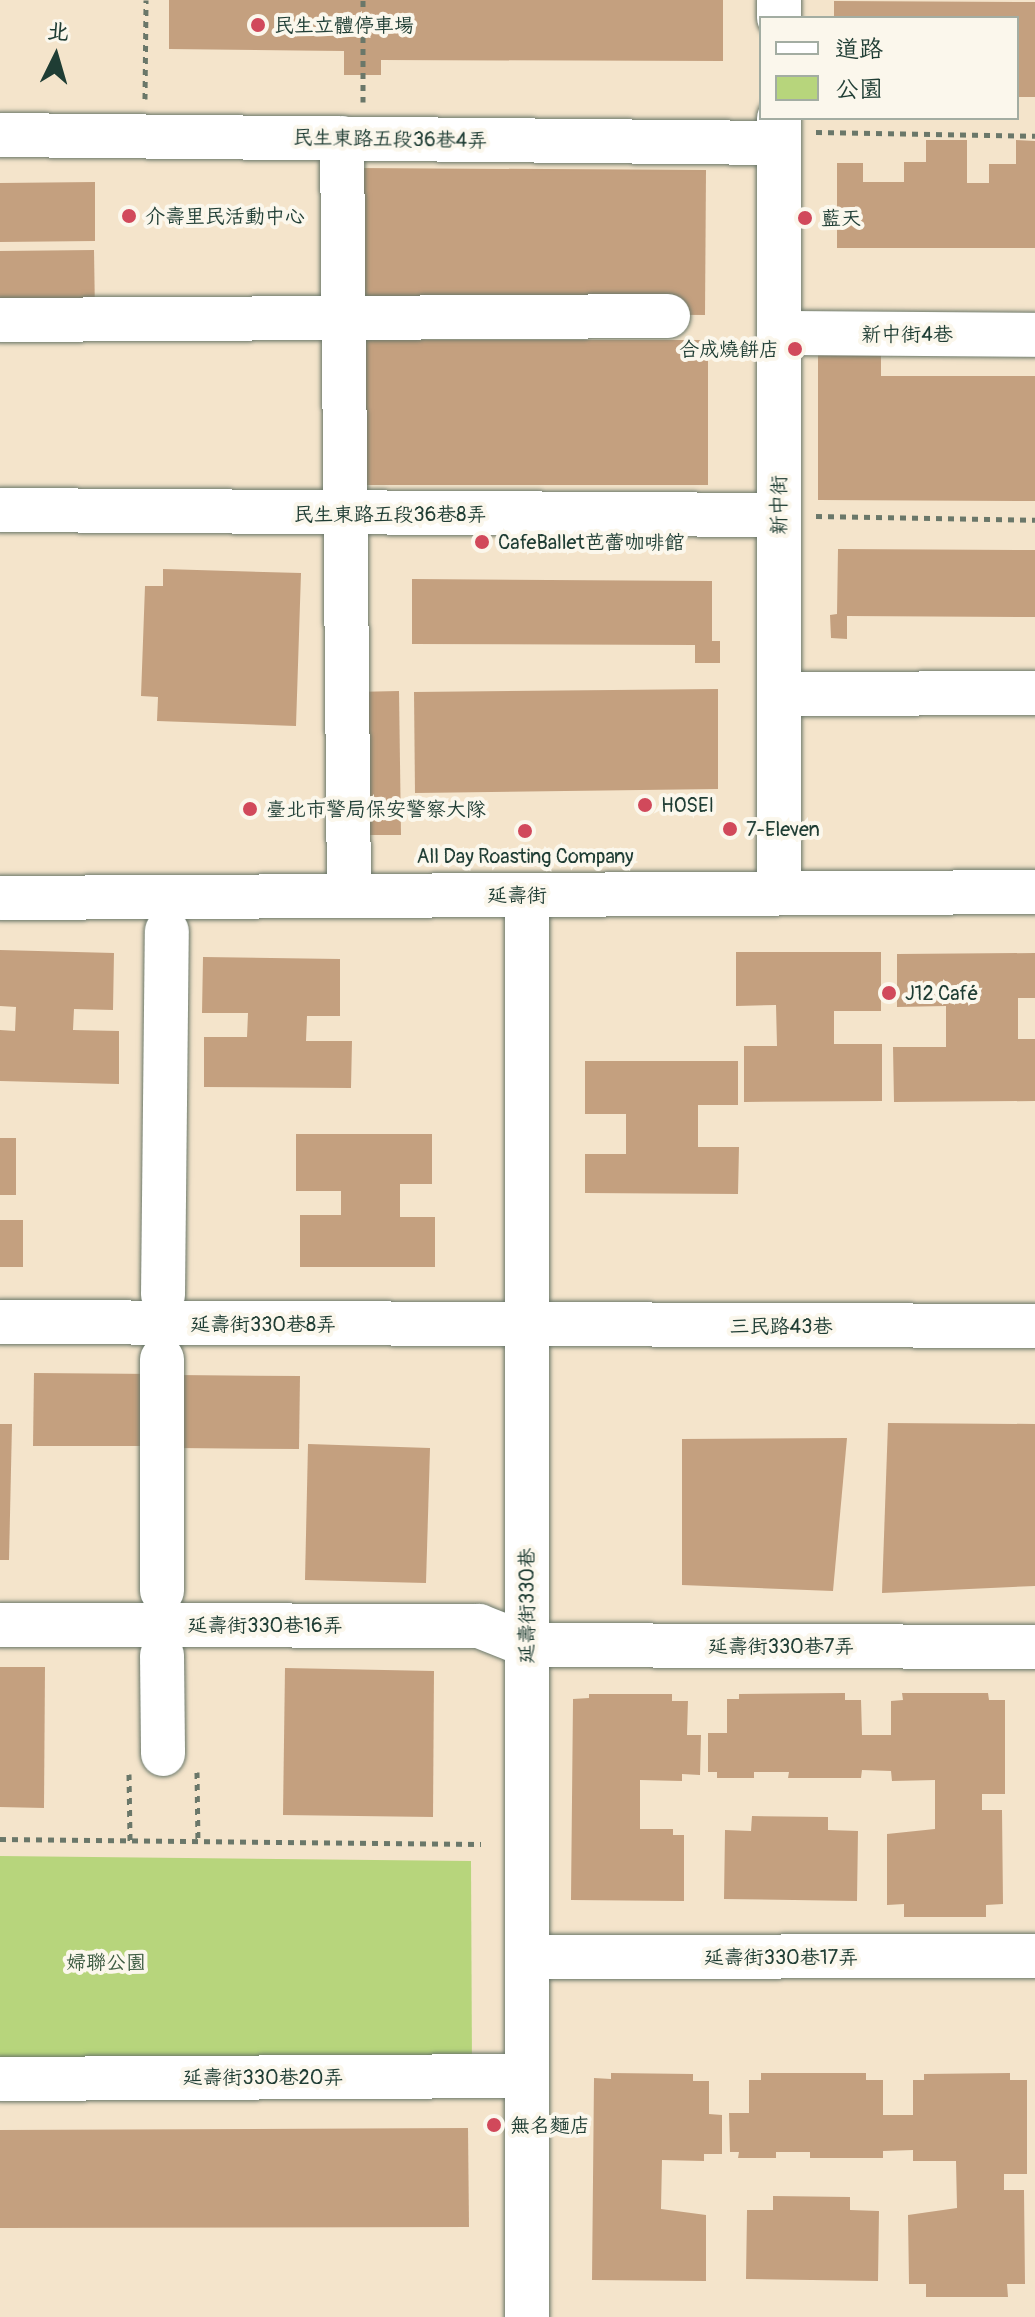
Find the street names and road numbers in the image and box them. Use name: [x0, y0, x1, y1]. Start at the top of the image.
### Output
street label: 民生東路五段36巷4弄: [293, 125, 487, 153]
street label: 新中街4巷: [861, 322, 953, 346]
street label: 新中街: [767, 475, 791, 535]
street label: 民生東路五段36巷8弄: [294, 502, 486, 526]
street label: 延壽街: [487, 883, 547, 907]
street label: 延壽街330巷8弄: [190, 1312, 336, 1336]
street label: 三民路43巷: [730, 1314, 832, 1338]
street label: 延壽街330巷: [515, 1548, 539, 1664]
street label: 延壽街330巷16弄: [187, 1613, 343, 1637]
street label: 延壽街330巷7弄: [708, 1634, 854, 1658]
street label: 延壽街330巷17弄: [704, 1945, 858, 1969]
street label: 延壽街330巷20弄: [183, 2065, 343, 2089]

